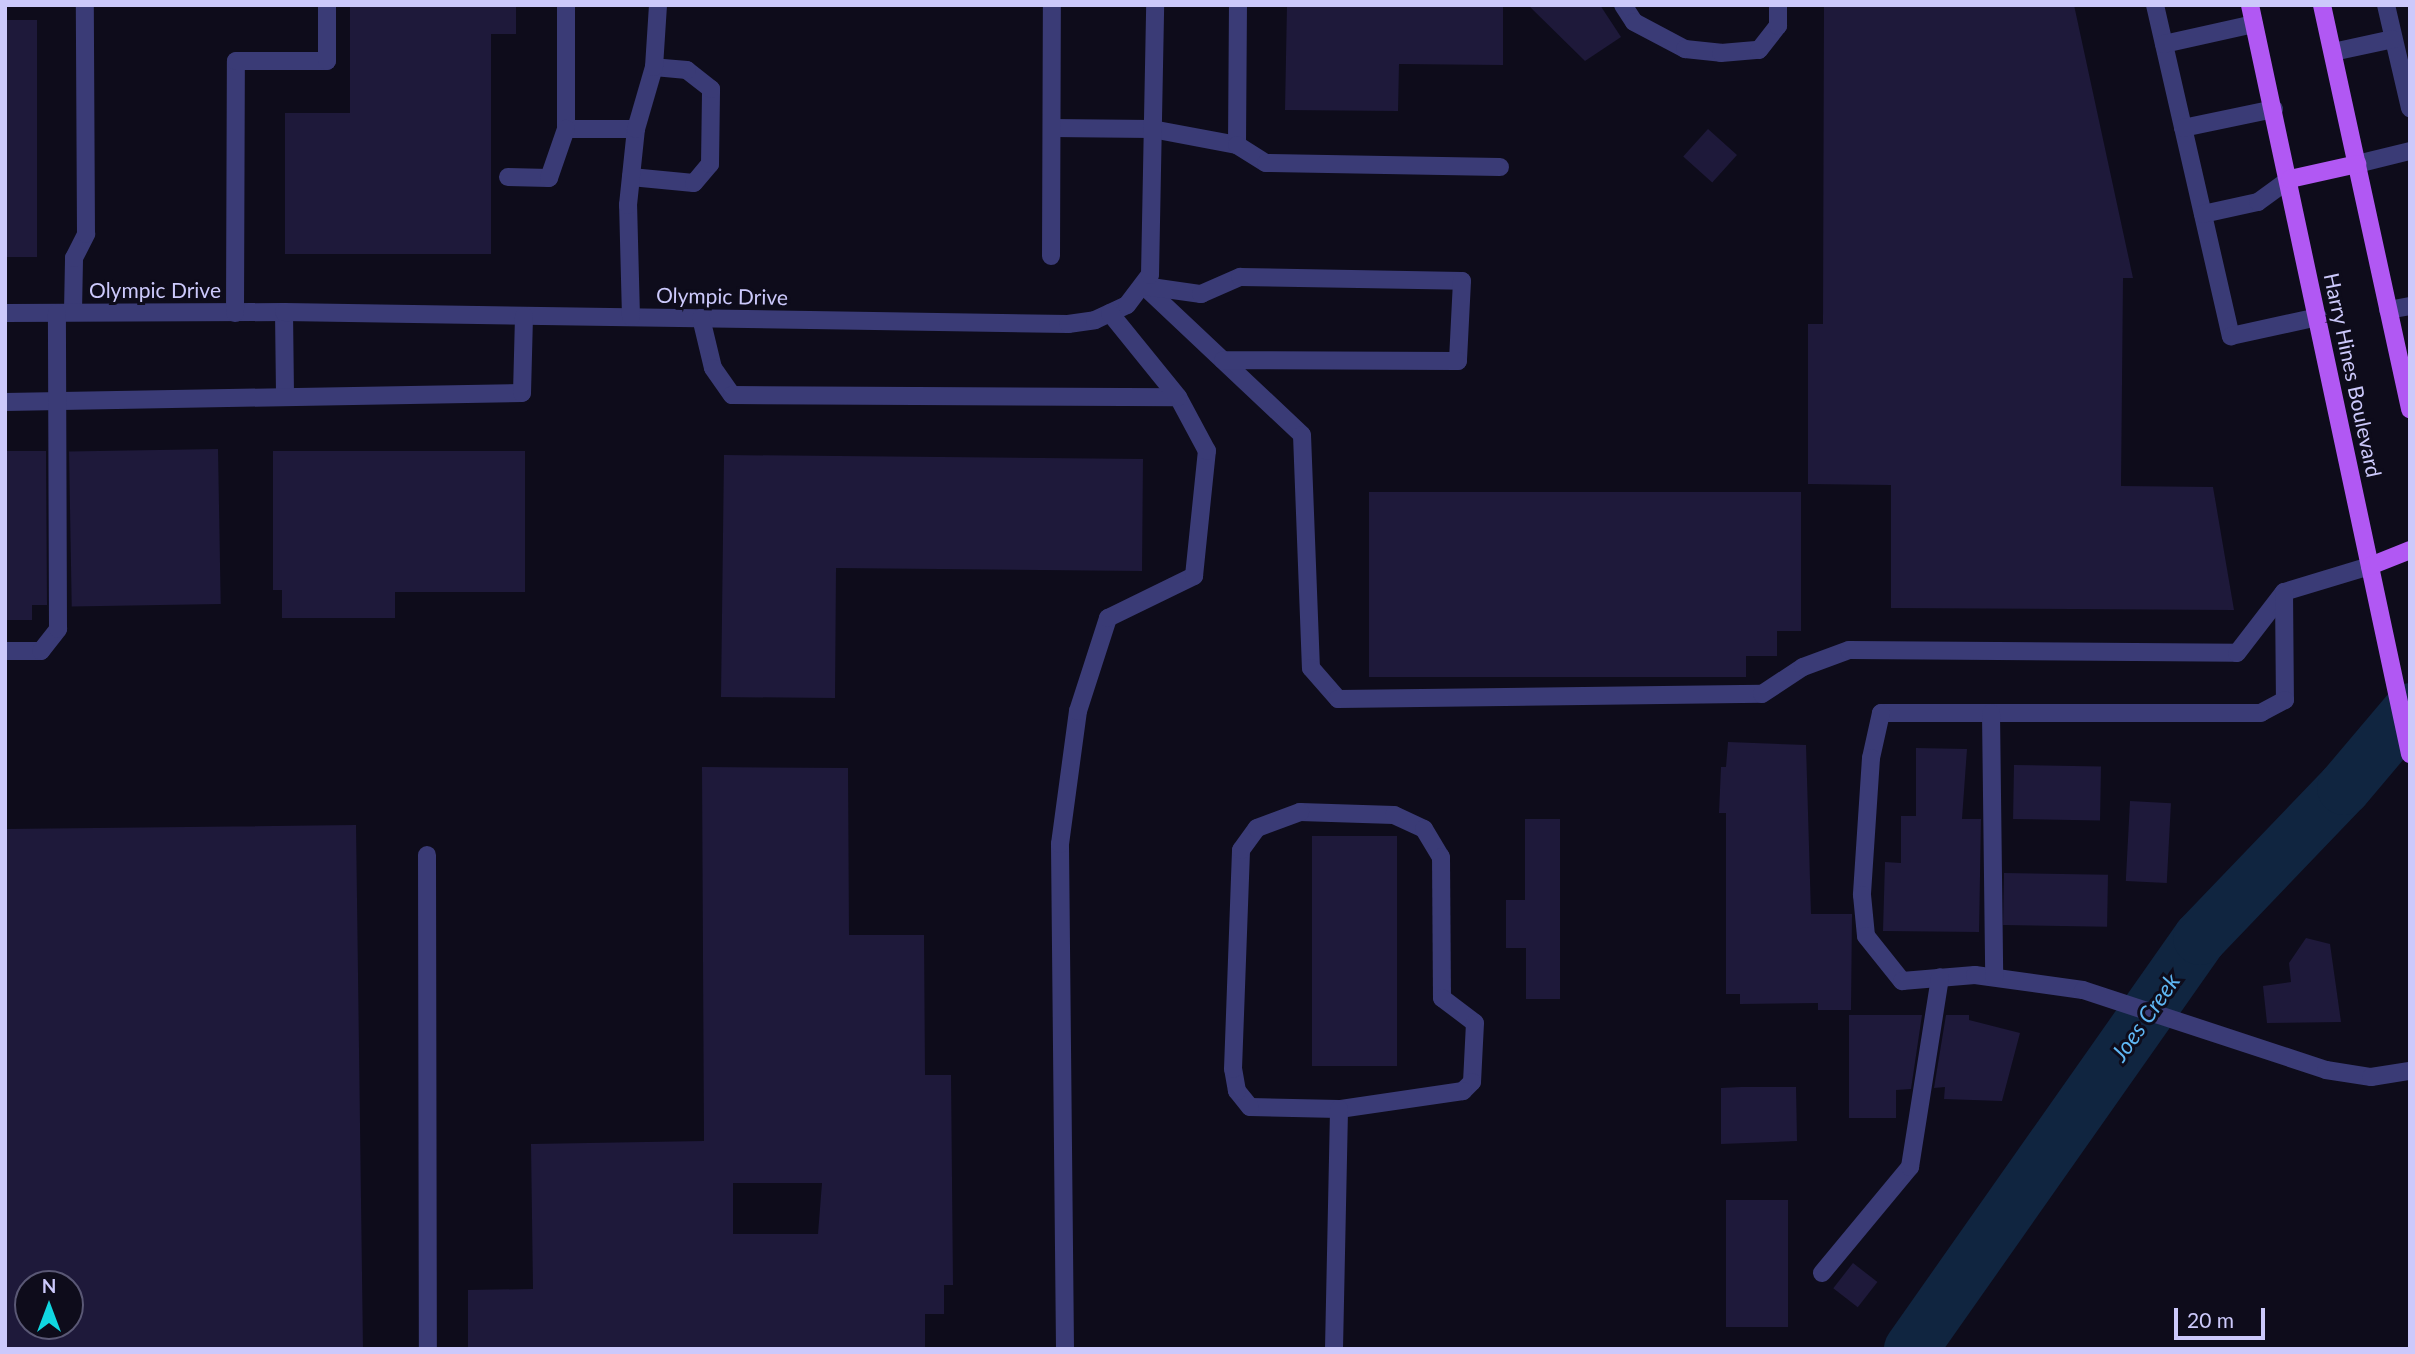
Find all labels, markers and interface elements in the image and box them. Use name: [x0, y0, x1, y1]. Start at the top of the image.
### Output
street label: Harry Hines Boulevard: [2319, 270, 2387, 480]
street label: Olympic Drive: [89, 277, 221, 303]
street label: Olympic Drive: [656, 282, 788, 310]
water label: Joes Creek: [2105, 968, 2185, 1066]
north arrow: [14, 1270, 84, 1340]
text: N: [42, 1274, 56, 1297]
scale bar: [2177, 1294, 2268, 1338]
text: 20 m: [2187, 1307, 2234, 1332]

